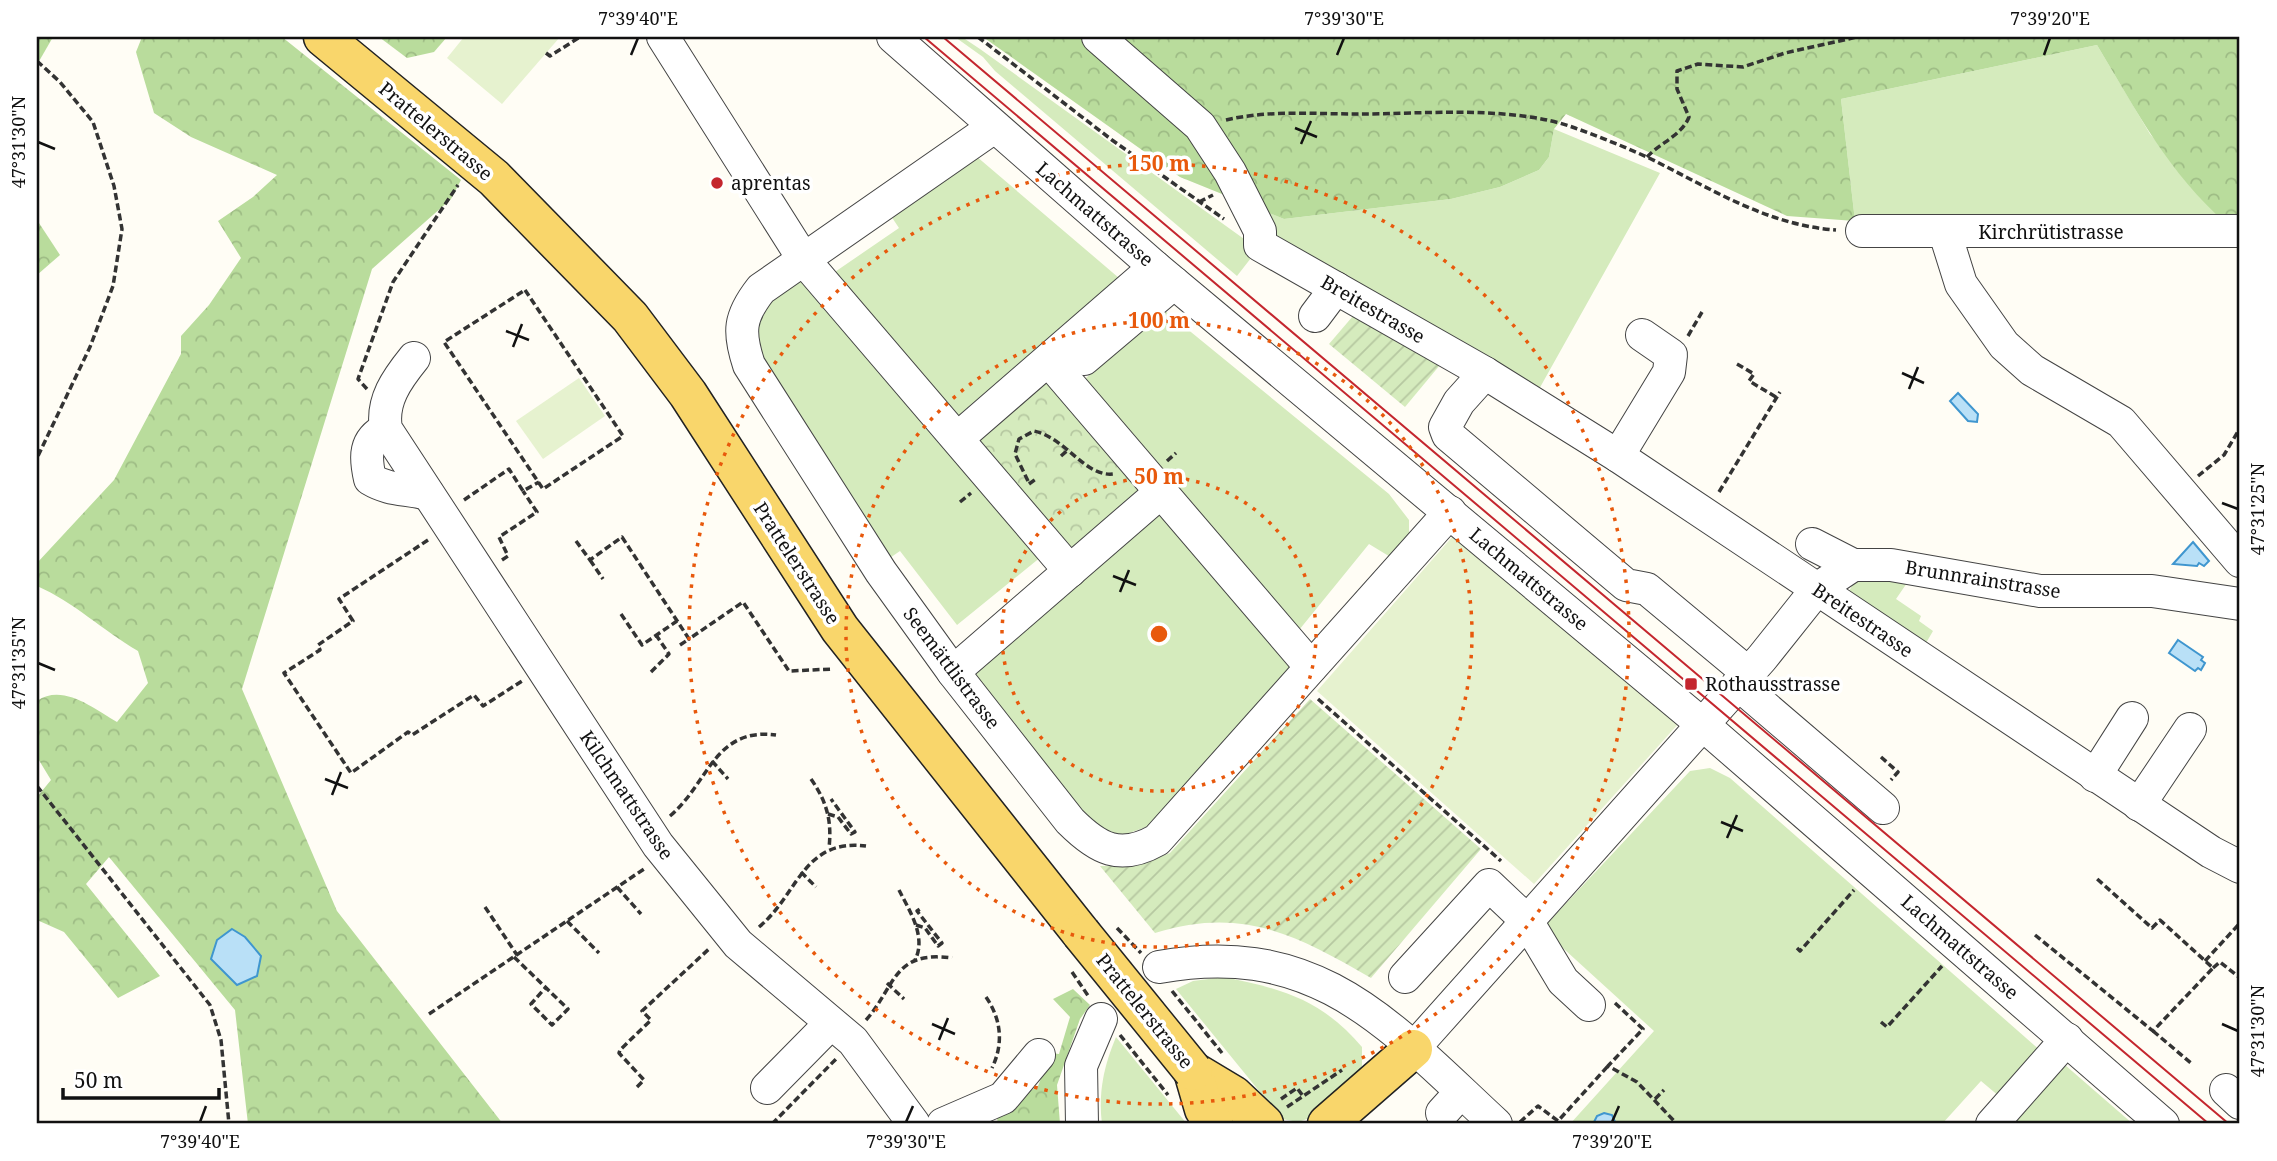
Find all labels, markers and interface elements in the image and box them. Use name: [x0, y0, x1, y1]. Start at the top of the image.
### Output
text: 7°39'40"E: [598, 6, 678, 30]
text: 7°39'30"E: [1304, 6, 1384, 30]
text: 7°39'20"E: [2010, 6, 2090, 30]
street label: Prattelerstrasse: [374, 76, 498, 186]
text: 47°31'30"N: [6, 95, 30, 188]
text: 150 m: [1128, 149, 1190, 177]
street label: Lachmattstrasse: [1031, 156, 1159, 272]
place label: aprentas: [731, 170, 811, 196]
marker: aprentas: [709, 175, 725, 191]
street label: Kirchrütistrasse: [1978, 219, 2124, 245]
street label: Breitestrasse: [1316, 269, 1430, 349]
text: 100 m: [1128, 306, 1190, 334]
text: 50 m: [1134, 462, 1184, 490]
text: 47°31'25"N: [2245, 462, 2269, 555]
street label: Prattelerstrasse: [748, 497, 846, 629]
street label: Lachmattstrasse: [1464, 522, 1594, 636]
street label: Brunnrainstrasse: [1903, 554, 2063, 604]
street label: Breitestrasse: [1808, 577, 1918, 663]
street label: Seemättlistrasse: [898, 602, 1006, 734]
text: 47°31'35"N: [6, 616, 30, 709]
centre of rings: [1147, 622, 1171, 646]
place label: Rothausstrasse: [1705, 671, 1840, 697]
marker: Rothausstrasse: [1683, 676, 1699, 692]
street label: Kilchmattstrasse: [574, 725, 680, 865]
street label: Lachmattstrasse: [1896, 889, 2024, 1005]
street label: Prattelerstrasse: [1090, 948, 1200, 1074]
text: 47°31'30"N: [2245, 984, 2269, 1077]
scale bar: [63, 1056, 219, 1100]
text: 50 m: [74, 1066, 123, 1094]
text: 7°39'40"E: [160, 1129, 240, 1153]
text: 7°39'30"E: [866, 1129, 946, 1153]
text: 7°39'20"E: [1572, 1129, 1652, 1153]

